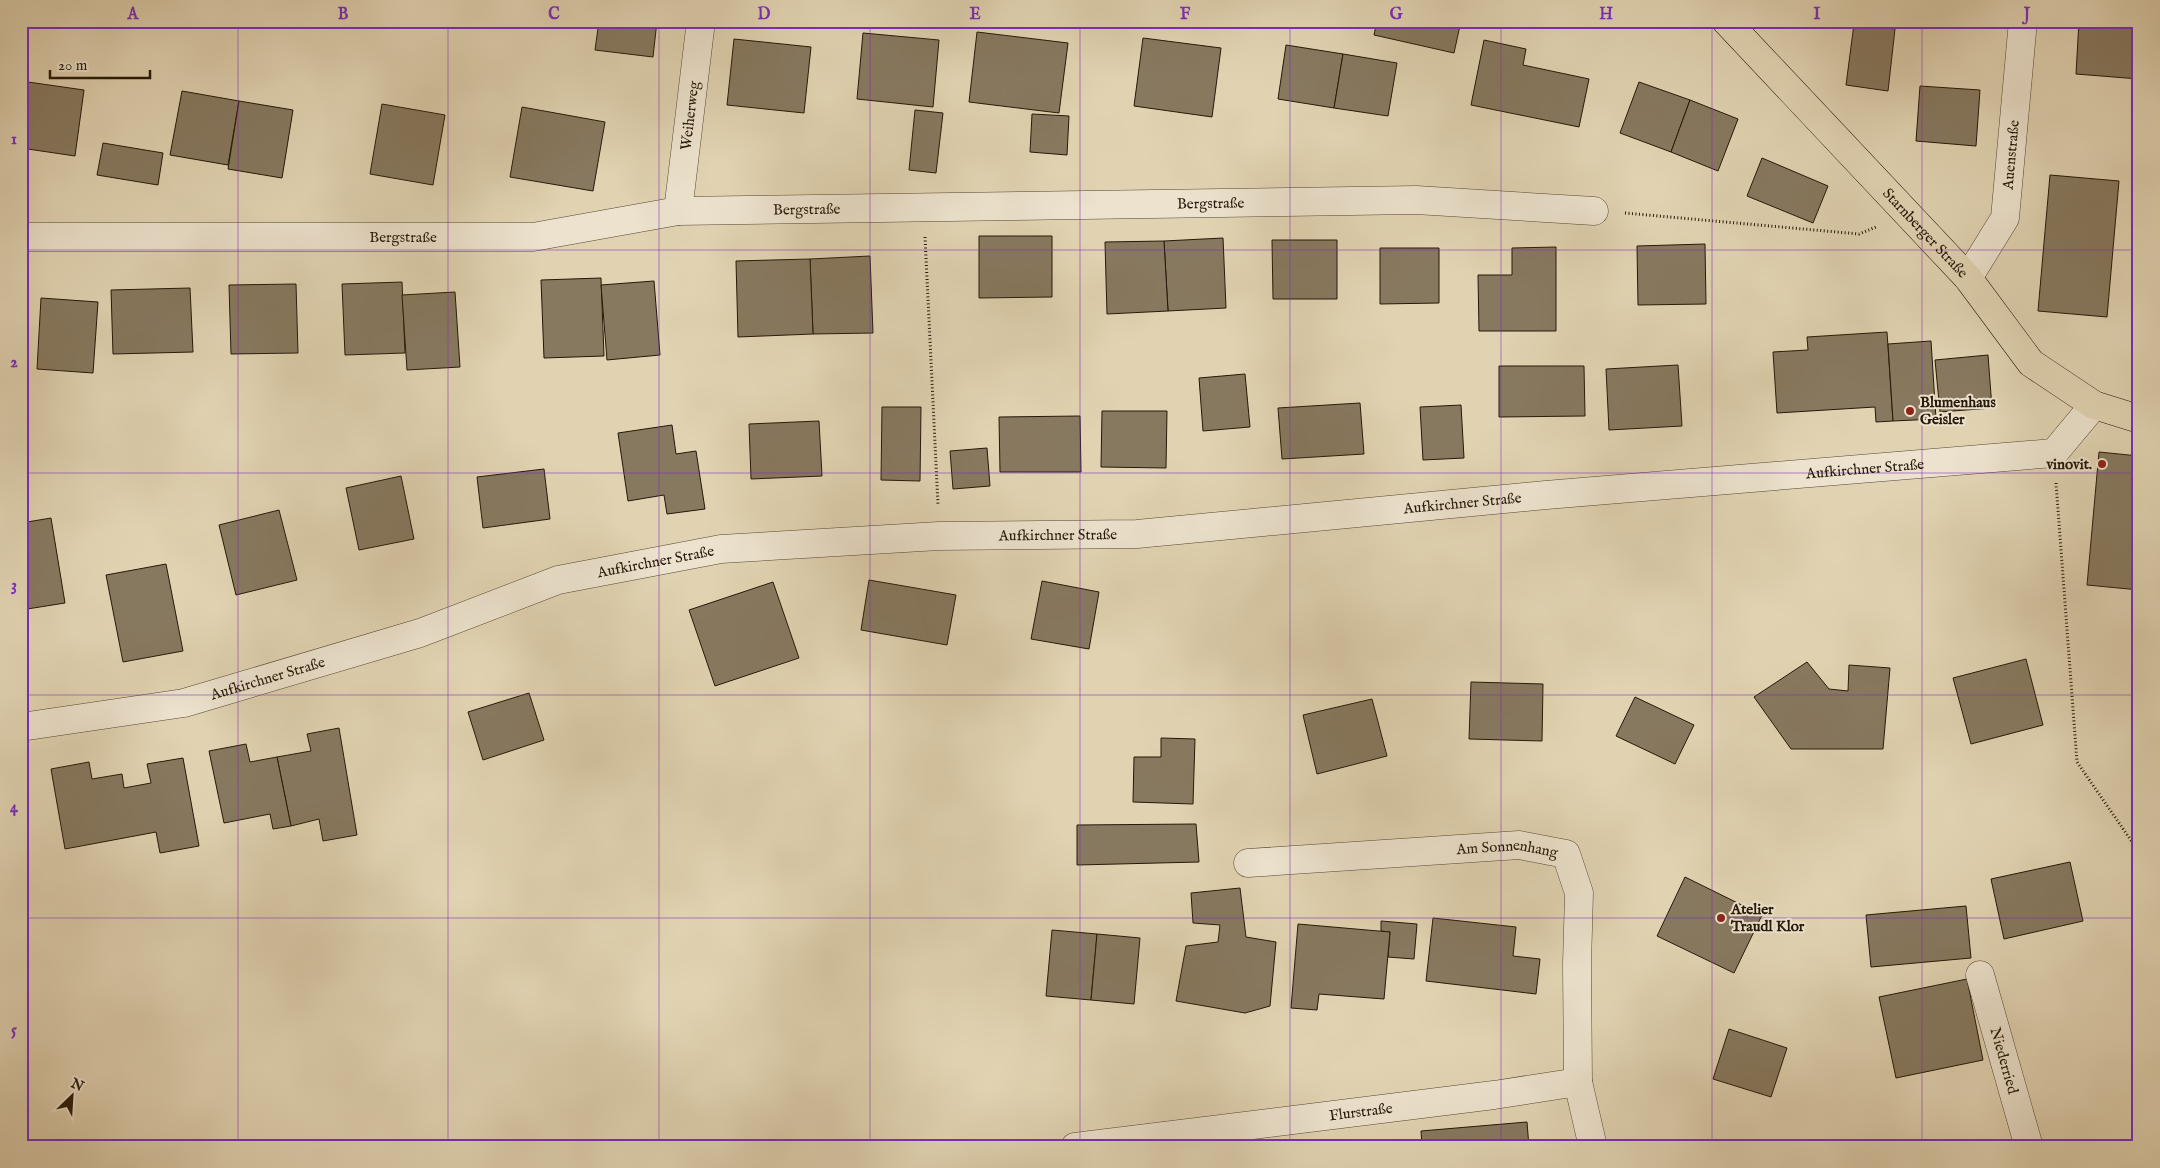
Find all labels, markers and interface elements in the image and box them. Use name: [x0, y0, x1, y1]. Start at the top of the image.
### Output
text: A: [127, 5, 140, 25]
text: B: [338, 5, 349, 25]
text: C: [548, 5, 560, 25]
text: D: [758, 5, 771, 25]
text: E: [969, 5, 981, 25]
text: F: [1180, 5, 1191, 25]
text: G: [1390, 5, 1403, 25]
text: H: [1599, 5, 1613, 25]
text: I: [1814, 5, 1821, 25]
text: J: [2022, 5, 2031, 25]
scale bar: [50, 48, 150, 80]
text: 20 m: [58, 56, 88, 75]
street label: Weiherweg: [676, 79, 704, 151]
street label: Auenstraße: [1999, 119, 2024, 191]
text: 1: [11, 130, 17, 150]
street label: Starnberger Straße: [1878, 184, 1972, 282]
street label: Bergstraße: [1177, 194, 1245, 214]
street label: Bergstraße: [773, 200, 841, 220]
street label: Bergstraße: [369, 228, 437, 247]
text: 2: [10, 353, 18, 373]
place label: Blumenhaus Geisler: [1920, 393, 1996, 429]
marker: Blumenhaus Geisler: [1904, 405, 1916, 417]
street label: Aufkirchner Straße: [1804, 455, 1925, 484]
place label: vinovit.: [2045, 455, 2092, 474]
marker: vinovit.: [2096, 458, 2108, 470]
street label: Aufkirchner Straße: [1402, 488, 1523, 519]
street label: Aufkirchner Straße: [998, 525, 1117, 545]
street label: Aufkirchner Straße: [595, 542, 716, 583]
text: 3: [11, 576, 17, 596]
street label: Aufkirchner Straße: [207, 653, 327, 705]
text: 4: [10, 798, 19, 818]
street label: Am Sonnenhang: [1455, 836, 1560, 862]
place label: Atelier Traudl Klor: [1730, 900, 1805, 936]
marker: Atelier Traudl Klor: [1715, 912, 1727, 924]
text: 5: [11, 1021, 17, 1041]
street label: Niederried: [1985, 1025, 2023, 1097]
north arrow: [48, 1070, 98, 1120]
text: N: [67, 1074, 86, 1096]
street label: Flurstraße: [1328, 1099, 1394, 1125]

